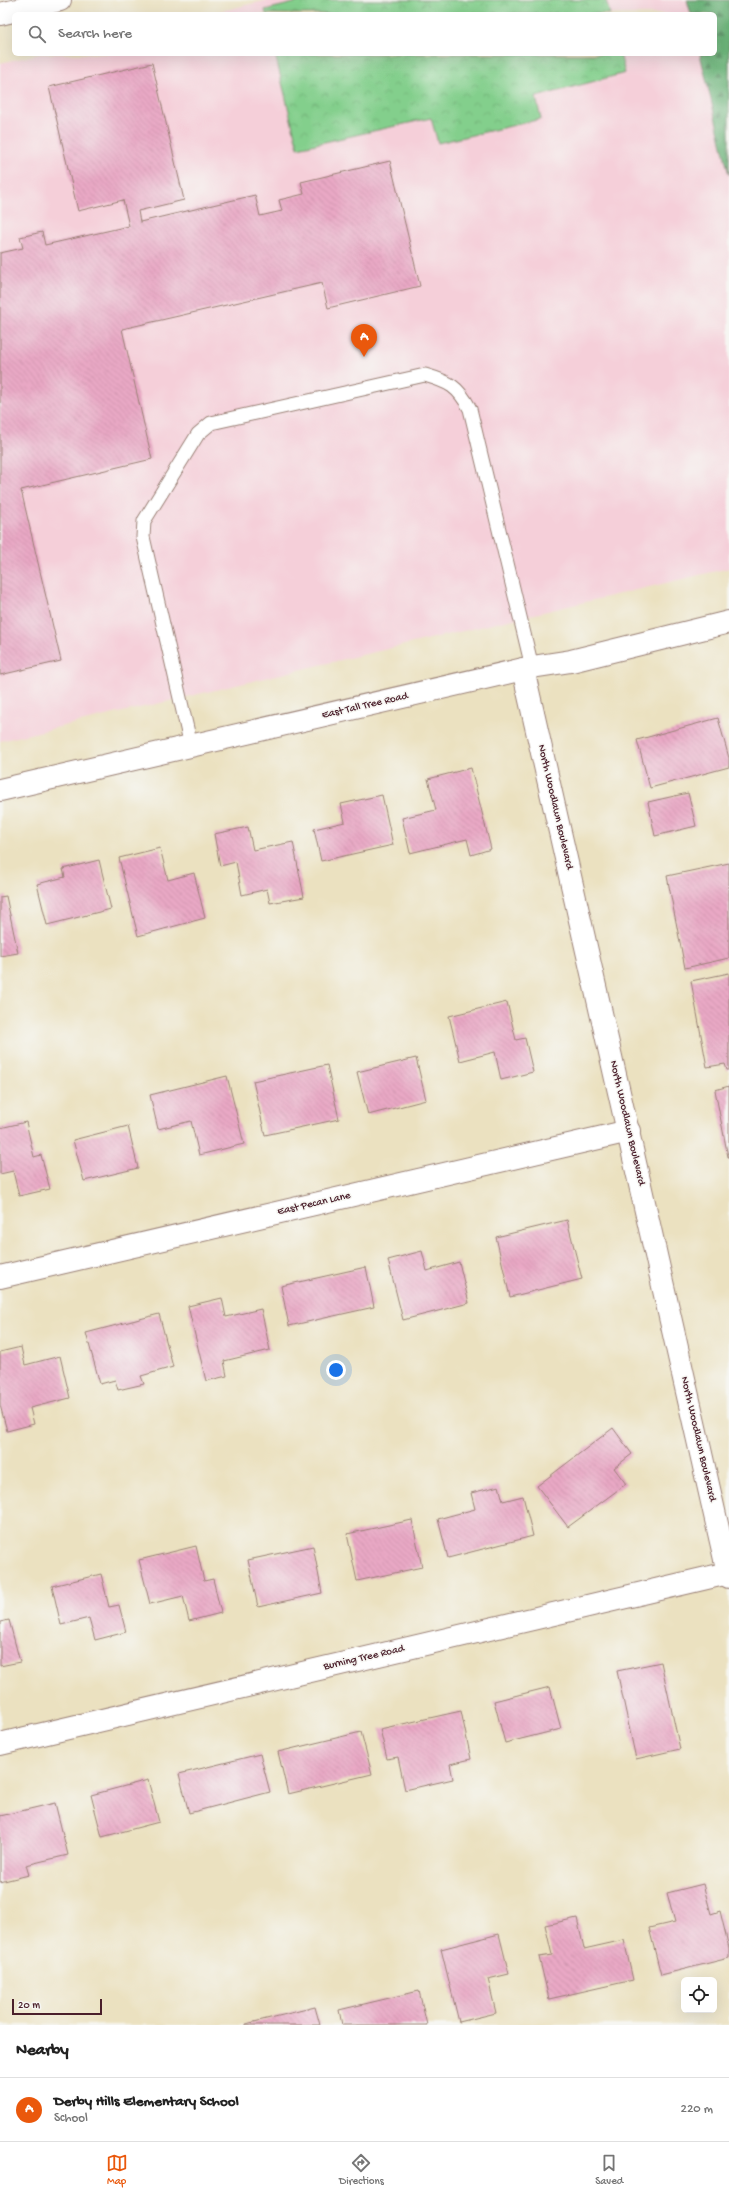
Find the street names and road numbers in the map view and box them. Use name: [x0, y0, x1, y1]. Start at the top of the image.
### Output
street label: East Tall Tree Road: [321, 690, 411, 722]
street label: North Woodlawn Boulevard: [535, 743, 576, 872]
street label: North Woodlawn Boulevard: [607, 1059, 648, 1188]
street label: East Pecan Lane: [276, 1190, 352, 1218]
street label: North Woodlawn Boulevard: [678, 1375, 719, 1504]
street label: Burning Tree Road: [321, 1643, 407, 1673]

